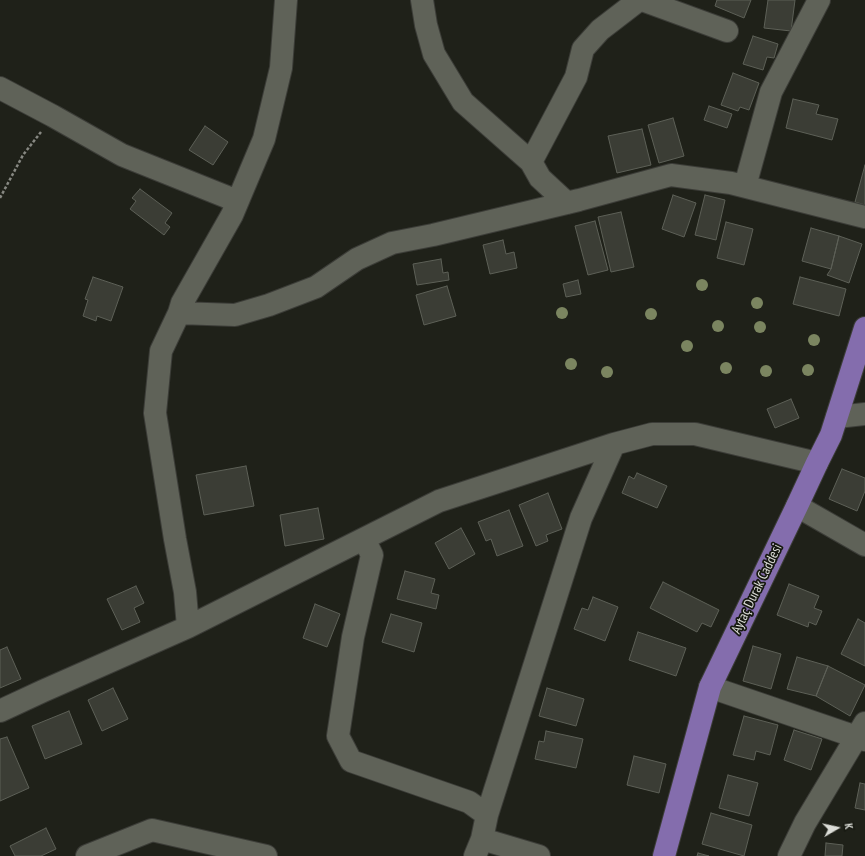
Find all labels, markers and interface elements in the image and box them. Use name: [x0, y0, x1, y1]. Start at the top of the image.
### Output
street label: Aytaç Durak Caddesi: [728, 541, 786, 637]
north arrow: [817, 808, 857, 848]
text: K: [841, 822, 856, 830]

